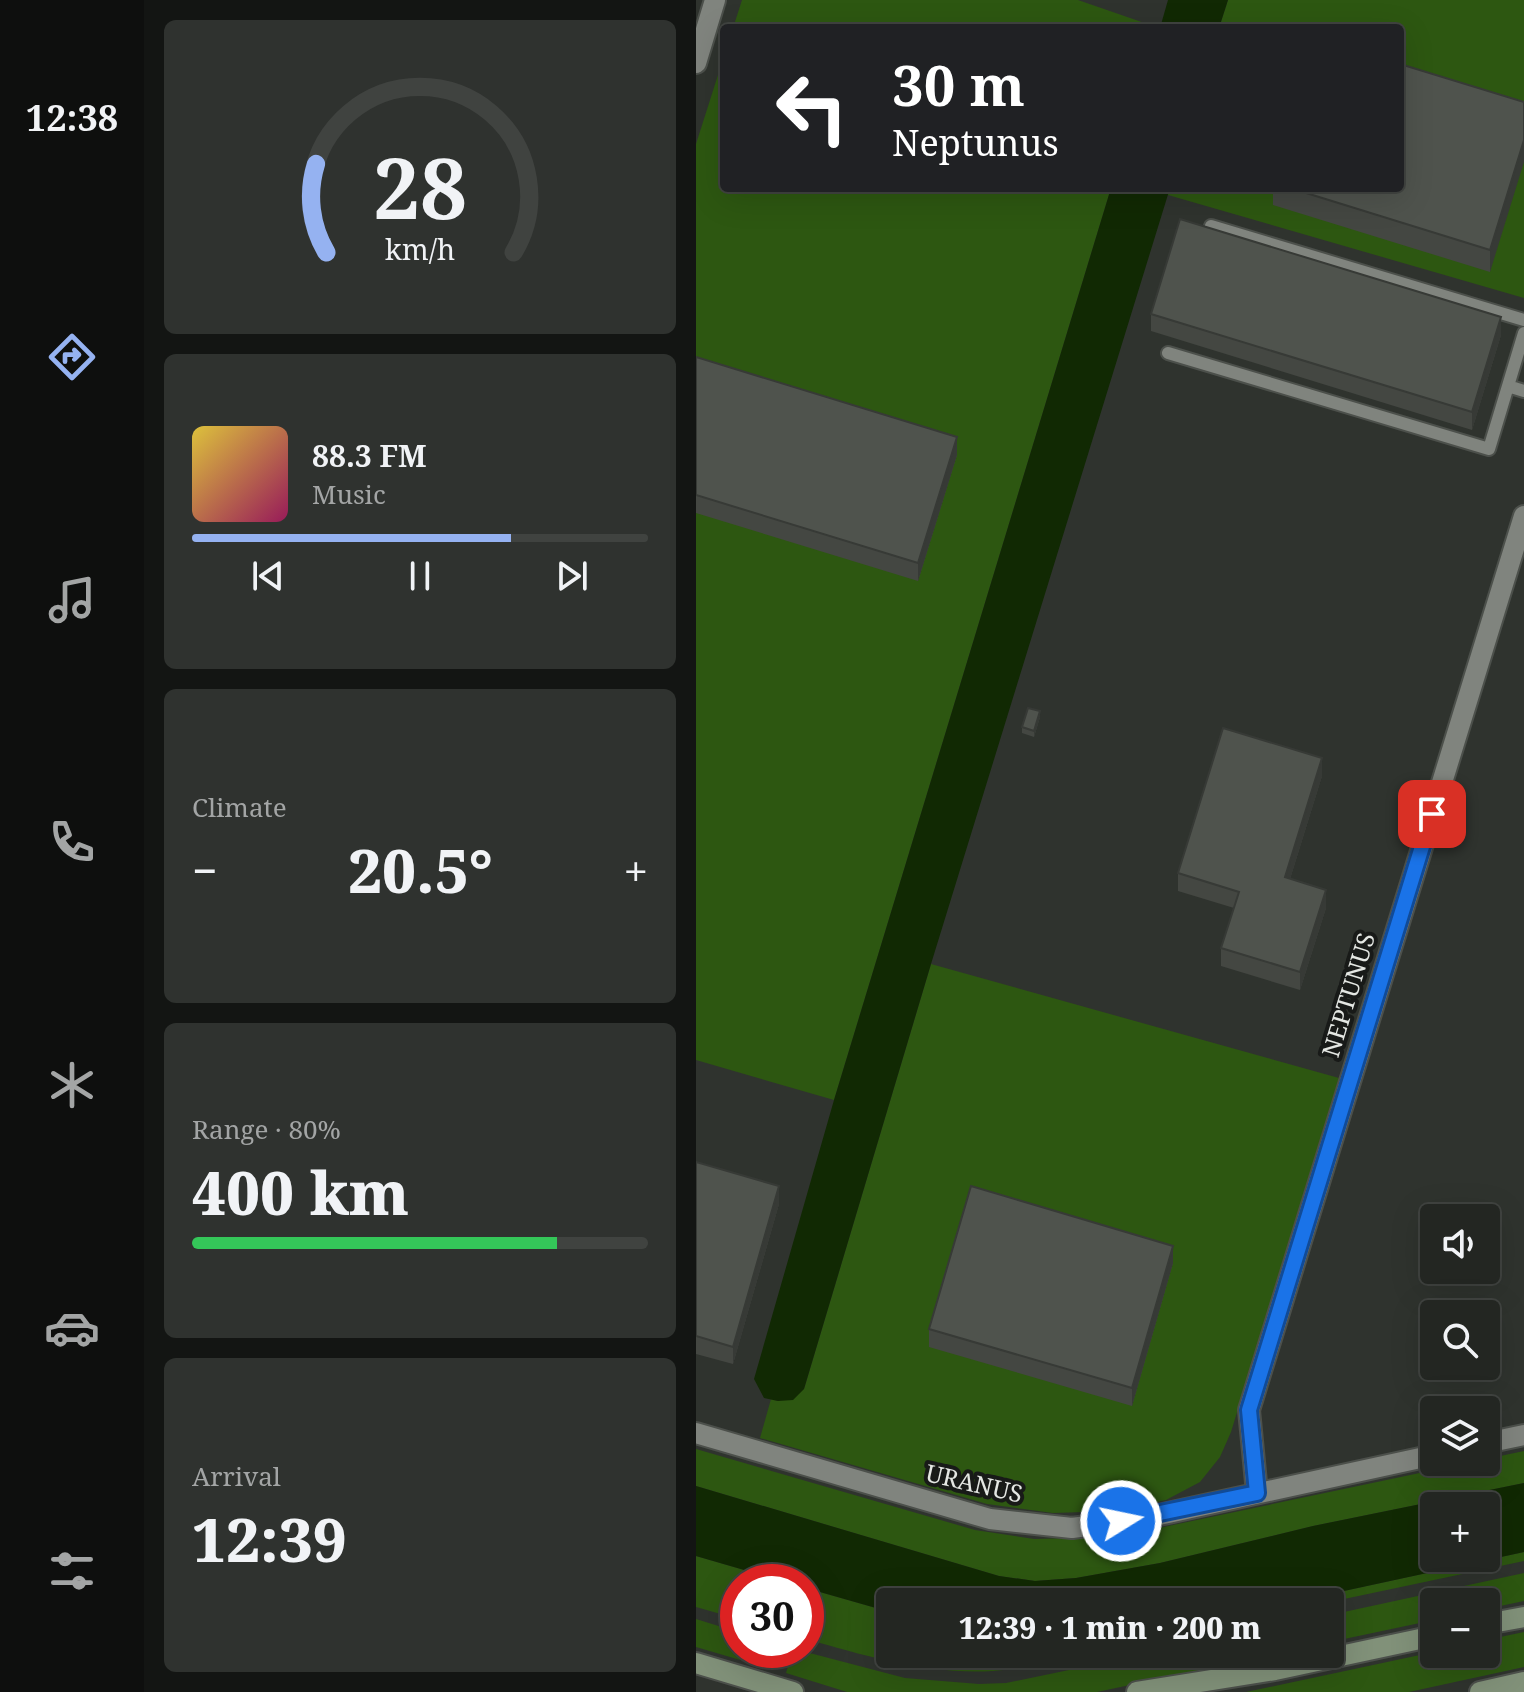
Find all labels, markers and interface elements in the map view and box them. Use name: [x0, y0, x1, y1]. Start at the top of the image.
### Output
text: 30 m: [892, 46, 1025, 122]
icon: left: [760, 56, 864, 160]
text: 12:38: [26, 93, 118, 142]
text: Neptunus: [892, 118, 1059, 167]
text: 28: [373, 130, 467, 243]
text: km/h: [385, 229, 455, 268]
icon: directions: [44, 329, 100, 385]
text: 88.3 FM: [312, 435, 427, 476]
text: Music: [312, 476, 386, 512]
icon: previous: [246, 554, 290, 598]
icon: pause: [398, 554, 442, 598]
icon: next: [550, 554, 594, 598]
icon: music: [44, 572, 100, 628]
pin: [1398, 780, 1466, 848]
text: Climate: [192, 789, 287, 825]
icon: arrive: [1410, 792, 1454, 836]
icon: phone: [44, 814, 100, 870]
text: 20.5°: [348, 829, 493, 911]
text: −: [192, 840, 217, 900]
text: +: [623, 840, 648, 900]
street label: NEPTUNUS: [1313, 928, 1382, 1061]
icon: climate: [44, 1057, 100, 1113]
text: Range · 80%: [192, 1111, 341, 1147]
text: 400 km: [192, 1151, 409, 1233]
map controls: [1420, 1204, 1500, 1668]
button: sound: [1420, 1204, 1500, 1284]
icon: car: [44, 1300, 100, 1356]
button: search: [1420, 1300, 1500, 1380]
button: layers: [1420, 1396, 1500, 1476]
street label: URANUS: [923, 1455, 1026, 1510]
text: Arrival: [192, 1458, 281, 1494]
position arrow: [1079, 1479, 1163, 1563]
button: +: [1420, 1492, 1500, 1572]
text: 12:39: [192, 1498, 347, 1580]
icon: filters: [44, 1543, 100, 1599]
speed limit sign: 30: [720, 1564, 824, 1668]
button: −: [1420, 1588, 1500, 1668]
text: 12:39 · 1 min · 200 m: [959, 1607, 1261, 1648]

